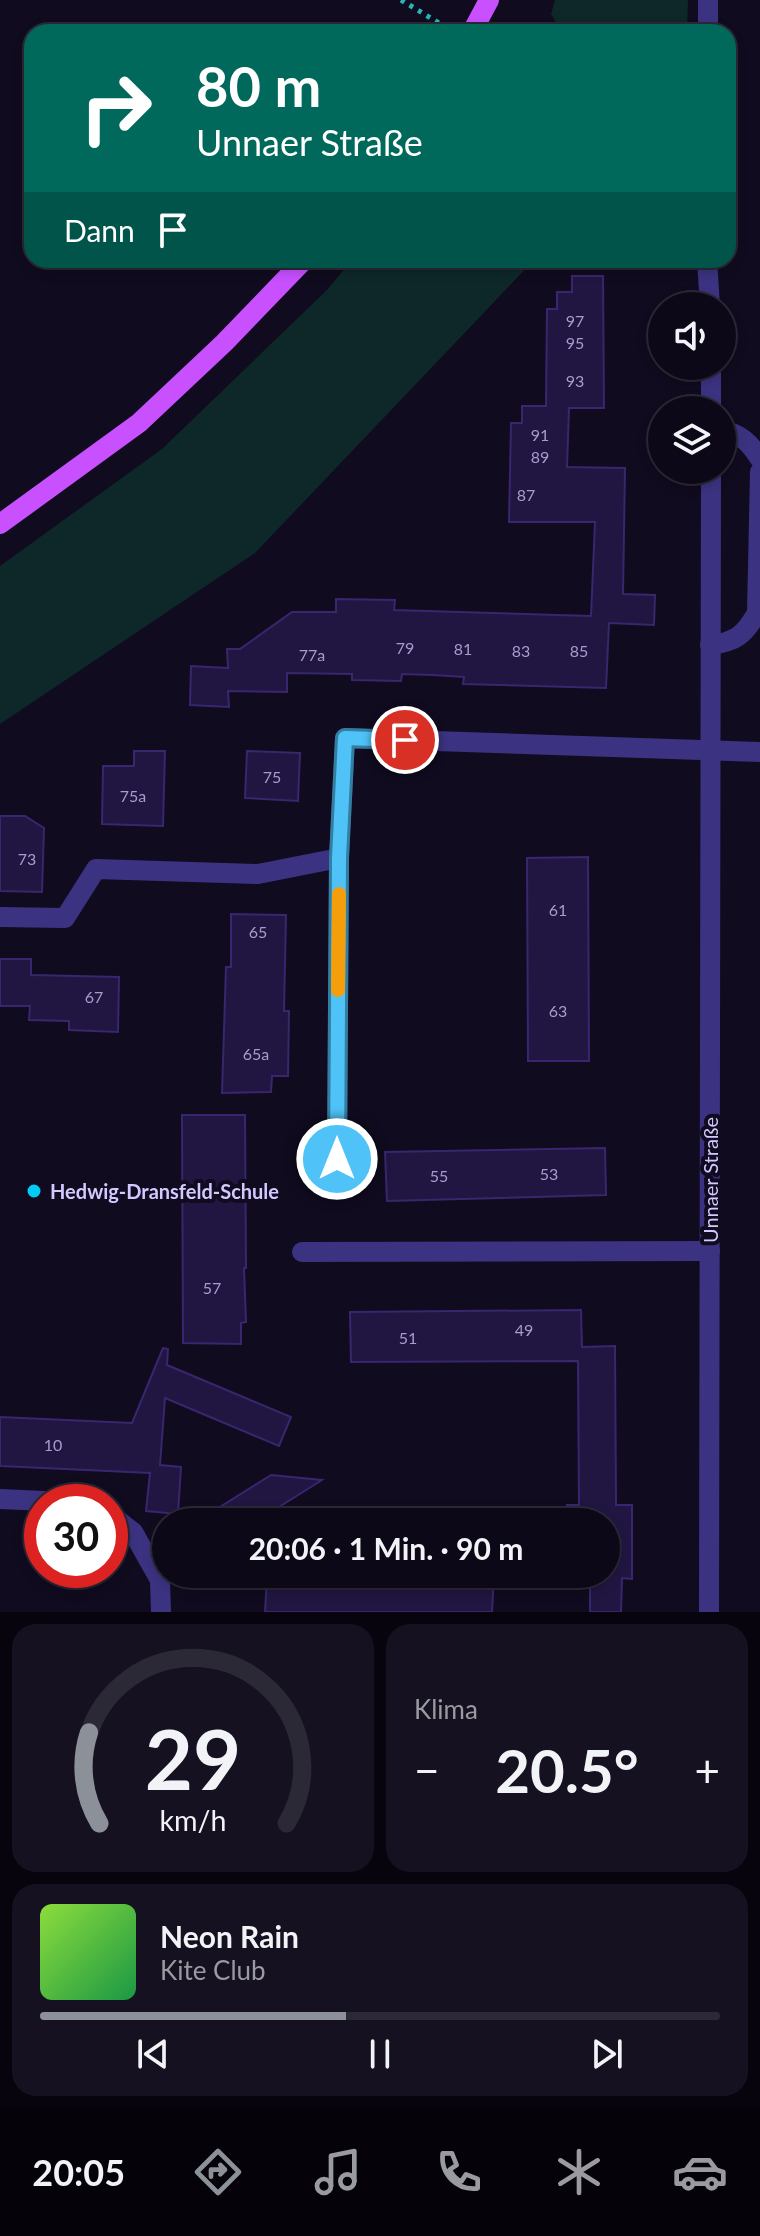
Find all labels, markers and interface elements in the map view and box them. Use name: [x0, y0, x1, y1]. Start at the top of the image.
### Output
text: 80 m: [196, 52, 321, 119]
icon: right: [64, 56, 168, 160]
text: Unnaer Straße: [196, 120, 423, 164]
icon: arrive: [151, 208, 195, 252]
text: Dann: [64, 212, 135, 248]
map controls: [648, 292, 736, 484]
button: sound: [648, 292, 736, 380]
house number: 97: [566, 311, 584, 330]
house number: 95: [566, 333, 584, 352]
house number: 93: [566, 371, 584, 390]
button: layers: [648, 396, 736, 484]
house number: 91: [531, 425, 549, 444]
house number: 89: [531, 447, 549, 466]
house number: 87: [517, 485, 535, 504]
house number: 79: [396, 638, 414, 657]
house number: 81: [454, 639, 472, 658]
house number: 83: [512, 641, 530, 660]
house number: 85: [570, 641, 588, 660]
house number: 77a: [299, 645, 325, 664]
pin: [371, 706, 439, 774]
icon: arrive: [383, 718, 427, 762]
house number: 75: [263, 767, 281, 786]
house number: 75a: [120, 786, 146, 805]
house number: 73: [18, 849, 36, 868]
house number: 61: [549, 900, 567, 919]
house number: 65: [249, 922, 267, 941]
house number: 67: [85, 987, 103, 1006]
house number: 63: [549, 1001, 567, 1020]
house number: 65a: [243, 1044, 269, 1063]
position arrow: [295, 1117, 379, 1201]
street label: Unnaer Straße: [698, 1117, 722, 1243]
house number: 53: [540, 1164, 558, 1183]
house number: 55: [430, 1166, 448, 1185]
place label: Hedwig-Dransfeld-Schule: [50, 1179, 279, 1203]
marker: Hedwig-Dransfeld-Schule: [25, 1182, 43, 1200]
house number: 57: [203, 1278, 221, 1297]
house number: 49: [515, 1320, 533, 1339]
house number: 51: [399, 1328, 417, 1347]
house number: 10: [44, 1435, 62, 1454]
speed limit sign: 30: [24, 1484, 128, 1588]
text: 20:06 · 1 Min. · 90 m: [249, 1530, 523, 1566]
text: Klima: [414, 1693, 478, 1725]
text: 29: [145, 1708, 241, 1808]
text: 20.5°: [495, 1734, 639, 1806]
text: −: [414, 1744, 440, 1796]
text: +: [694, 1744, 720, 1796]
text: km/h: [160, 1803, 226, 1837]
text: Neon Rain: [160, 1918, 299, 1954]
text: Kite Club: [160, 1954, 266, 1986]
icon: previous: [131, 2032, 175, 2076]
icon: pause: [358, 2032, 402, 2076]
icon: next: [585, 2032, 629, 2076]
icon: directions: [190, 2144, 246, 2200]
icon: music: [310, 2144, 366, 2200]
icon: phone: [431, 2144, 487, 2200]
icon: climate: [551, 2144, 607, 2200]
icon: car: [672, 2144, 728, 2200]
text: 20:05: [32, 2150, 125, 2194]

